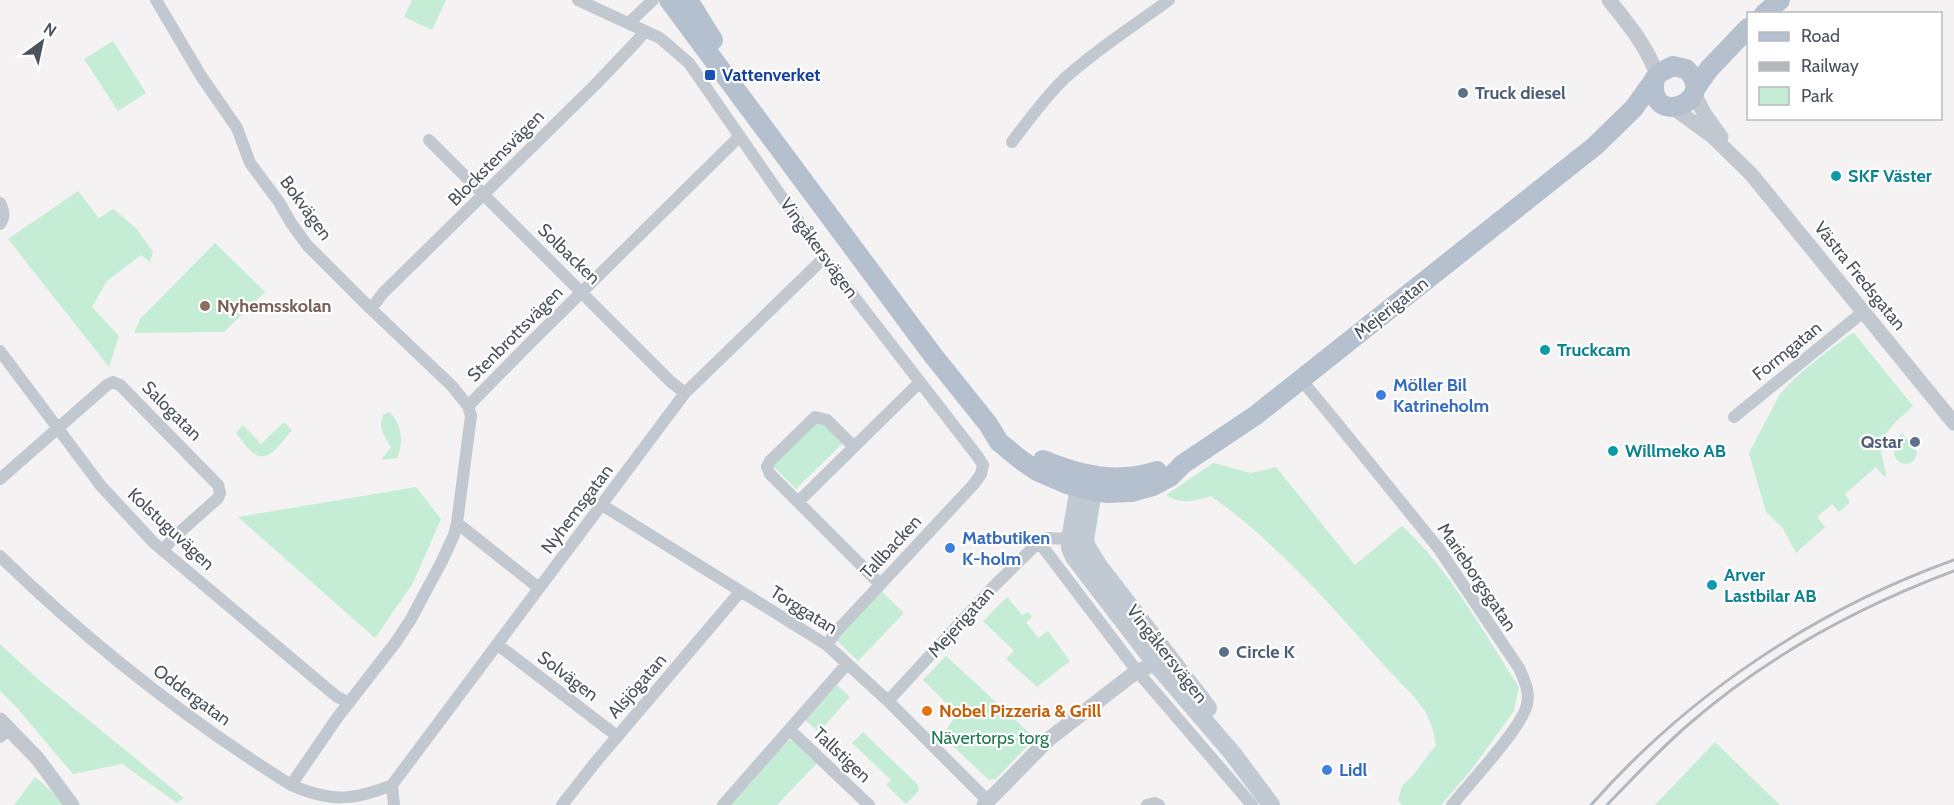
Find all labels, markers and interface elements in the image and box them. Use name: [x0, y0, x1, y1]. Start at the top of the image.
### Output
north arrow: [12, 12, 72, 72]
legend: [1747, 12, 1942, 120]
text: N: [40, 19, 60, 41]
text: Road: [1801, 25, 1840, 47]
text: Railway: [1801, 55, 1859, 77]
place label: Vattenverket: [722, 64, 820, 86]
marker: Vattenverket: [703, 68, 717, 82]
place label: Truck diesel: [1475, 82, 1566, 104]
text: Park: [1801, 85, 1834, 107]
marker: Truck diesel: [1456, 86, 1470, 100]
street label: Blockstensvägen: [443, 105, 549, 211]
place label: SKF Väster: [1848, 165, 1932, 187]
marker: SKF Väster: [1829, 169, 1843, 183]
street label: Bokvägen: [275, 171, 337, 245]
street label: Vingåkersvägen: [775, 193, 863, 303]
street label: Västra Fredsgatan: [1809, 217, 1911, 335]
street label: Solbacken: [533, 219, 605, 289]
street label: Mejerigatan: [1349, 272, 1433, 344]
street label: Stenbrottsvägen: [463, 282, 567, 386]
place label: Nyhemsskolan: [217, 295, 332, 317]
marker: Nyhemsskolan: [198, 299, 212, 313]
street label: Formgatan: [1748, 317, 1826, 385]
place label: Truckcam: [1557, 339, 1631, 361]
marker: Truckcam: [1538, 343, 1552, 357]
place label: Möller Bil Katrineholm: [1393, 374, 1489, 417]
street label: Salogatan: [138, 377, 206, 445]
marker: Möller Bil Katrineholm: [1374, 388, 1388, 402]
place label: Qstar: [1861, 431, 1903, 453]
marker: Qstar: [1908, 435, 1922, 449]
place label: Willmeko AB: [1625, 440, 1726, 462]
marker: Willmeko AB: [1606, 444, 1620, 458]
street label: Nyhemsgatan: [536, 460, 618, 558]
street label: Kolstuguvägen: [123, 483, 219, 575]
street label: Tallbacken: [856, 510, 926, 584]
street label: Marieborgsgatan: [1433, 519, 1521, 635]
place label: Matbutiken K-holm: [962, 527, 1050, 570]
marker: Matbutiken K-holm: [943, 541, 957, 555]
place label: Arver Lastbilar AB: [1724, 564, 1817, 607]
marker: Arver Lastbilar AB: [1705, 578, 1719, 592]
street label: Torggatan: [766, 581, 842, 639]
street label: Mejerigatan: [923, 582, 999, 662]
street label: Vingåkersvägen: [1122, 600, 1212, 708]
place label: Circle K: [1236, 641, 1296, 663]
marker: Circle K: [1217, 645, 1231, 659]
street label: Solvägen: [533, 646, 603, 706]
street label: Alsjögatan: [603, 649, 671, 723]
street label: Oddergatan: [149, 659, 235, 731]
place label: Nobel Pizzeria & Grill: [939, 700, 1102, 722]
marker: Nobel Pizzeria & Grill: [920, 704, 934, 718]
street label: Tallstigen: [808, 723, 876, 787]
park label: Nävertorps torg: [931, 727, 1050, 749]
place label: Lidl: [1339, 759, 1368, 781]
marker: Lidl: [1320, 763, 1334, 777]

